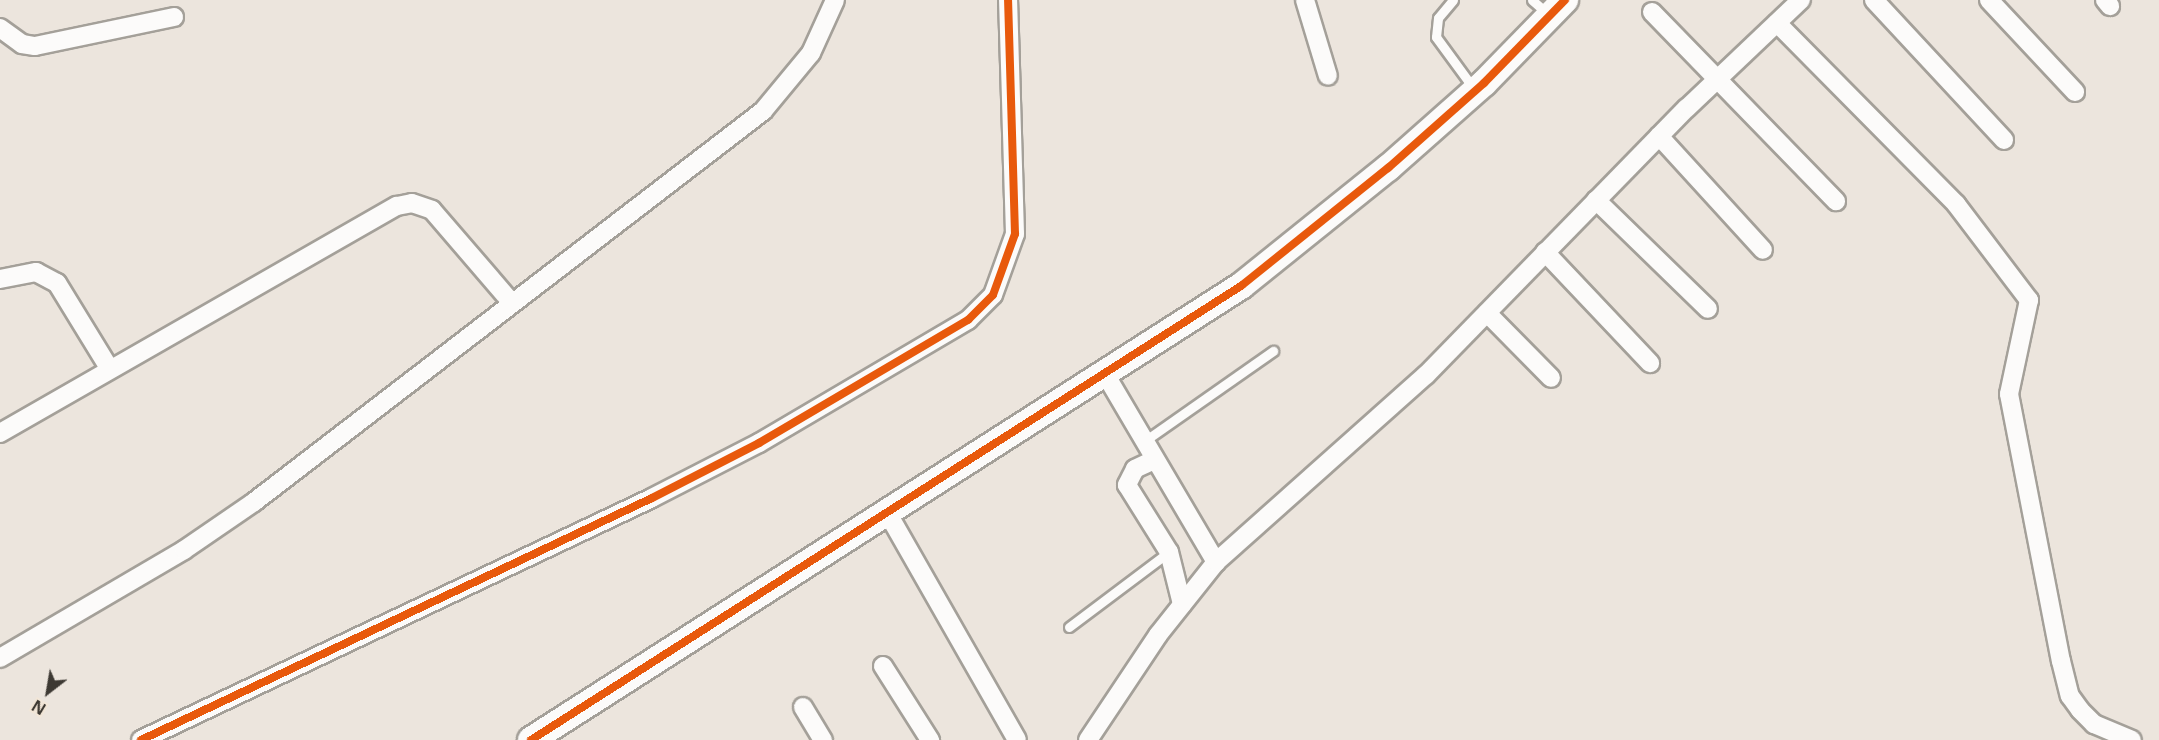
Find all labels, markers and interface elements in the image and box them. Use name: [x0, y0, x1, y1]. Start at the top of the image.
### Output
north arrow: [18, 662, 78, 722]
text: N: [27, 695, 50, 720]

